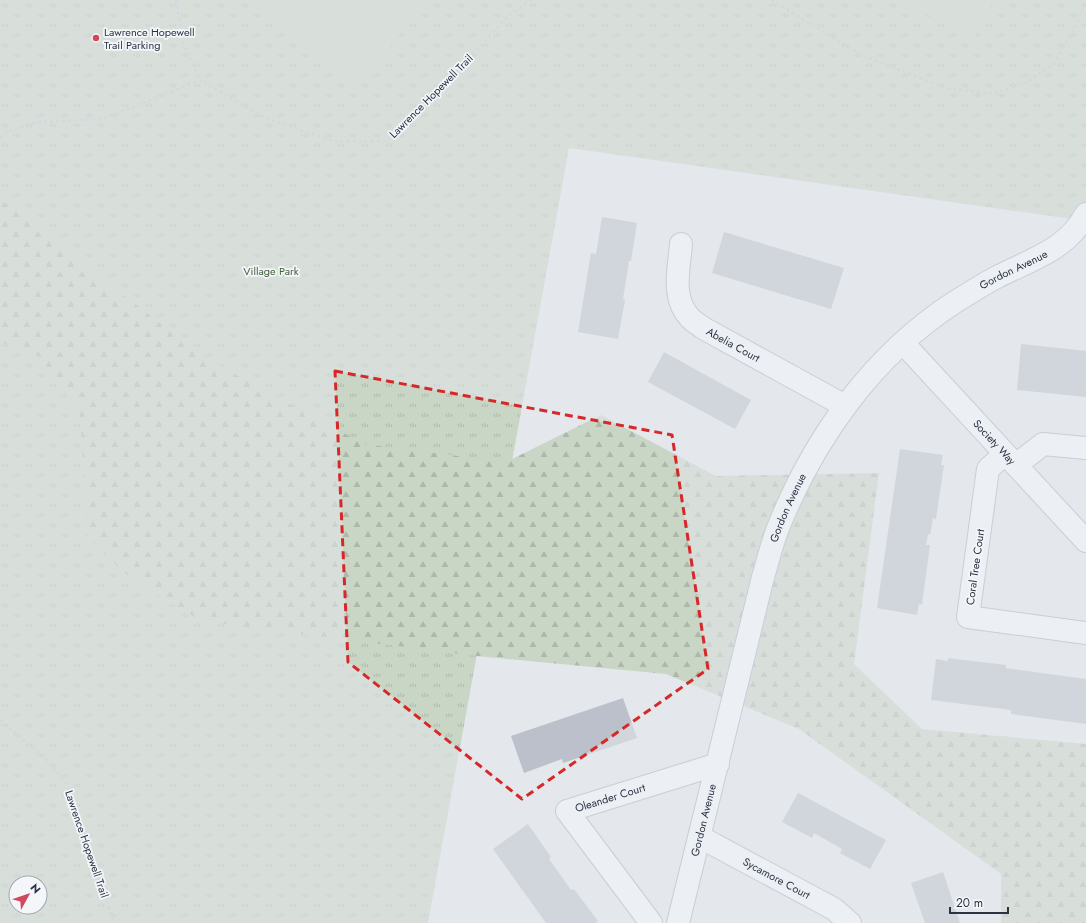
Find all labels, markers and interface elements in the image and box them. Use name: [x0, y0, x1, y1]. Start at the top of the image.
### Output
place label: Lawrence Hopewell Trail Parking: [104, 24, 195, 53]
marker: Lawrence Hopewell Trail Parking: [91, 33, 101, 43]
street label: Lawrence Hopewell Trail: [386, 51, 476, 141]
street label: Gordon Avenue: [976, 246, 1051, 293]
park label: Village Park: [243, 263, 299, 279]
street label: Abelia Court: [703, 323, 763, 366]
street label: Society Way: [970, 416, 1020, 468]
street label: Gordon Avenue: [766, 470, 810, 544]
street label: Coral Tree Court: [962, 528, 988, 606]
street label: Oleander Court: [573, 779, 647, 816]
street label: Gordon Avenue: [687, 782, 720, 858]
street label: Lawrence Hopewell Trail: [61, 788, 113, 900]
street label: Sycamore Court: [740, 854, 813, 903]
north arrow: [8, 875, 48, 915]
text: N: [27, 880, 45, 897]
scale bar: [950, 889, 1008, 915]
text: 20 m: [956, 894, 983, 912]

